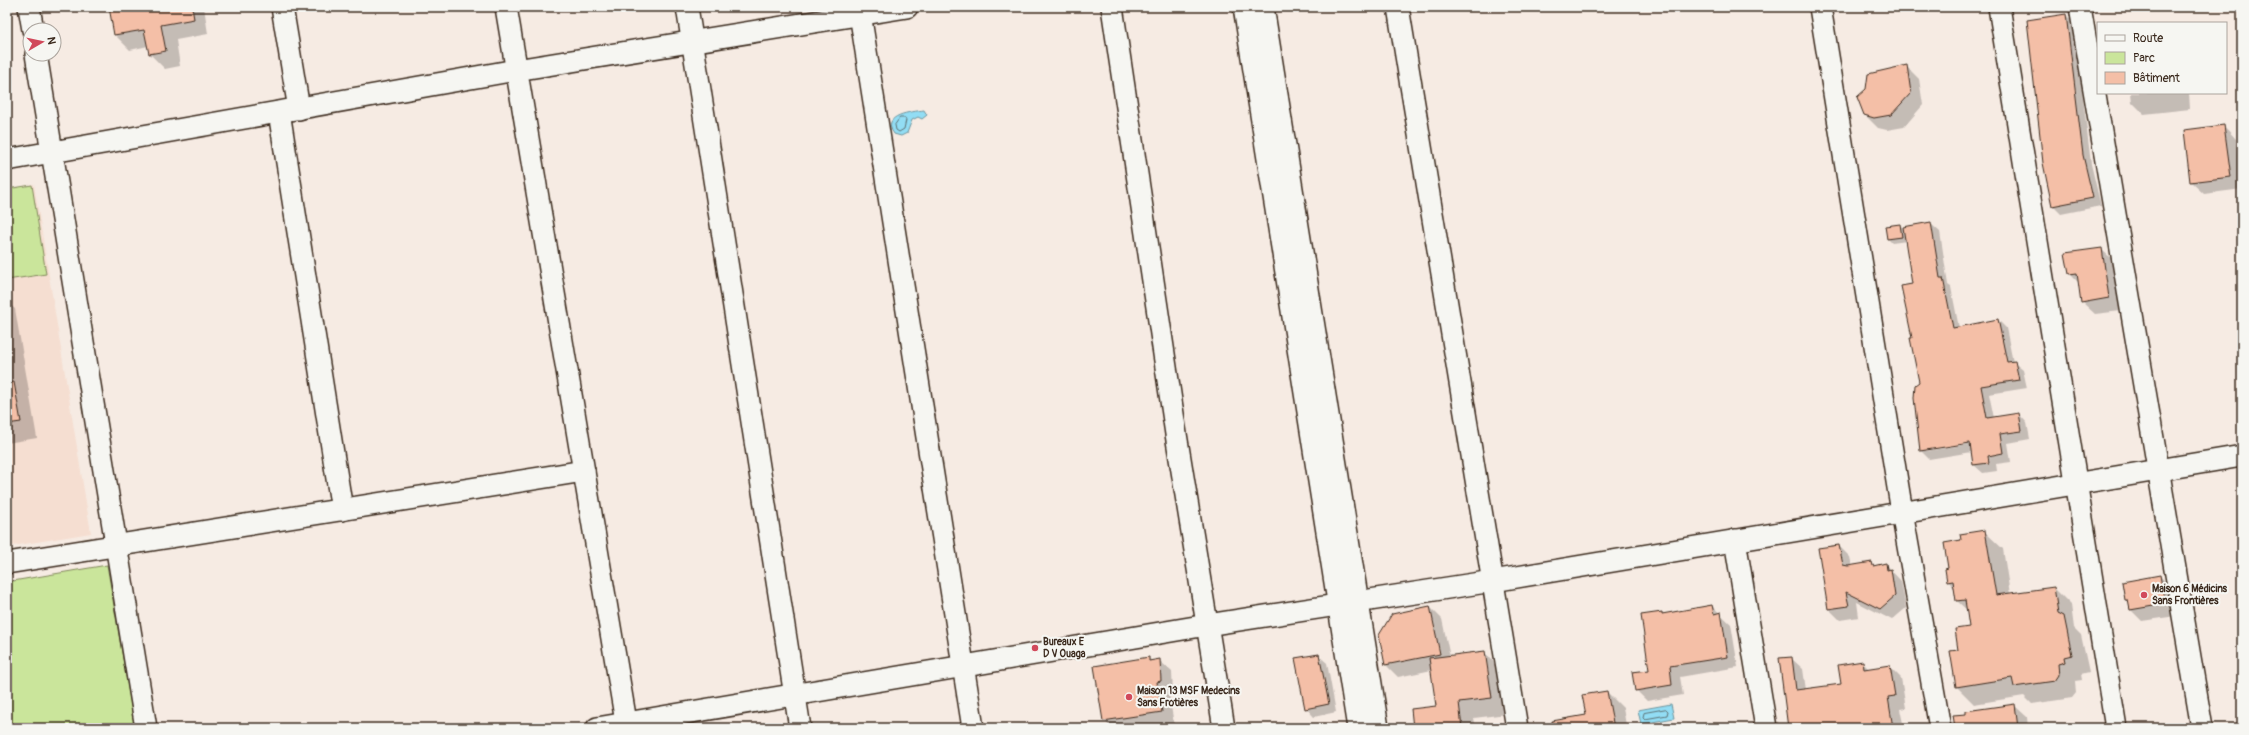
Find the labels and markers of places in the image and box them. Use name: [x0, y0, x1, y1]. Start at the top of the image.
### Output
place label: Maison 6 Médicins Sans Frontières: [2152, 583, 2228, 607]
marker: Maison 6 Médicins Sans Frontières: [2139, 590, 2149, 600]
place label: Bureaux E D V Ouaga: [1043, 636, 1086, 660]
marker: Bureaux E D V Ouaga: [1030, 643, 1040, 653]
place label: Maison 13 MSF Medecins Sans Frotières: [1137, 685, 1240, 709]
marker: Maison 13 MSF Medecins Sans Frotières: [1124, 692, 1134, 702]

